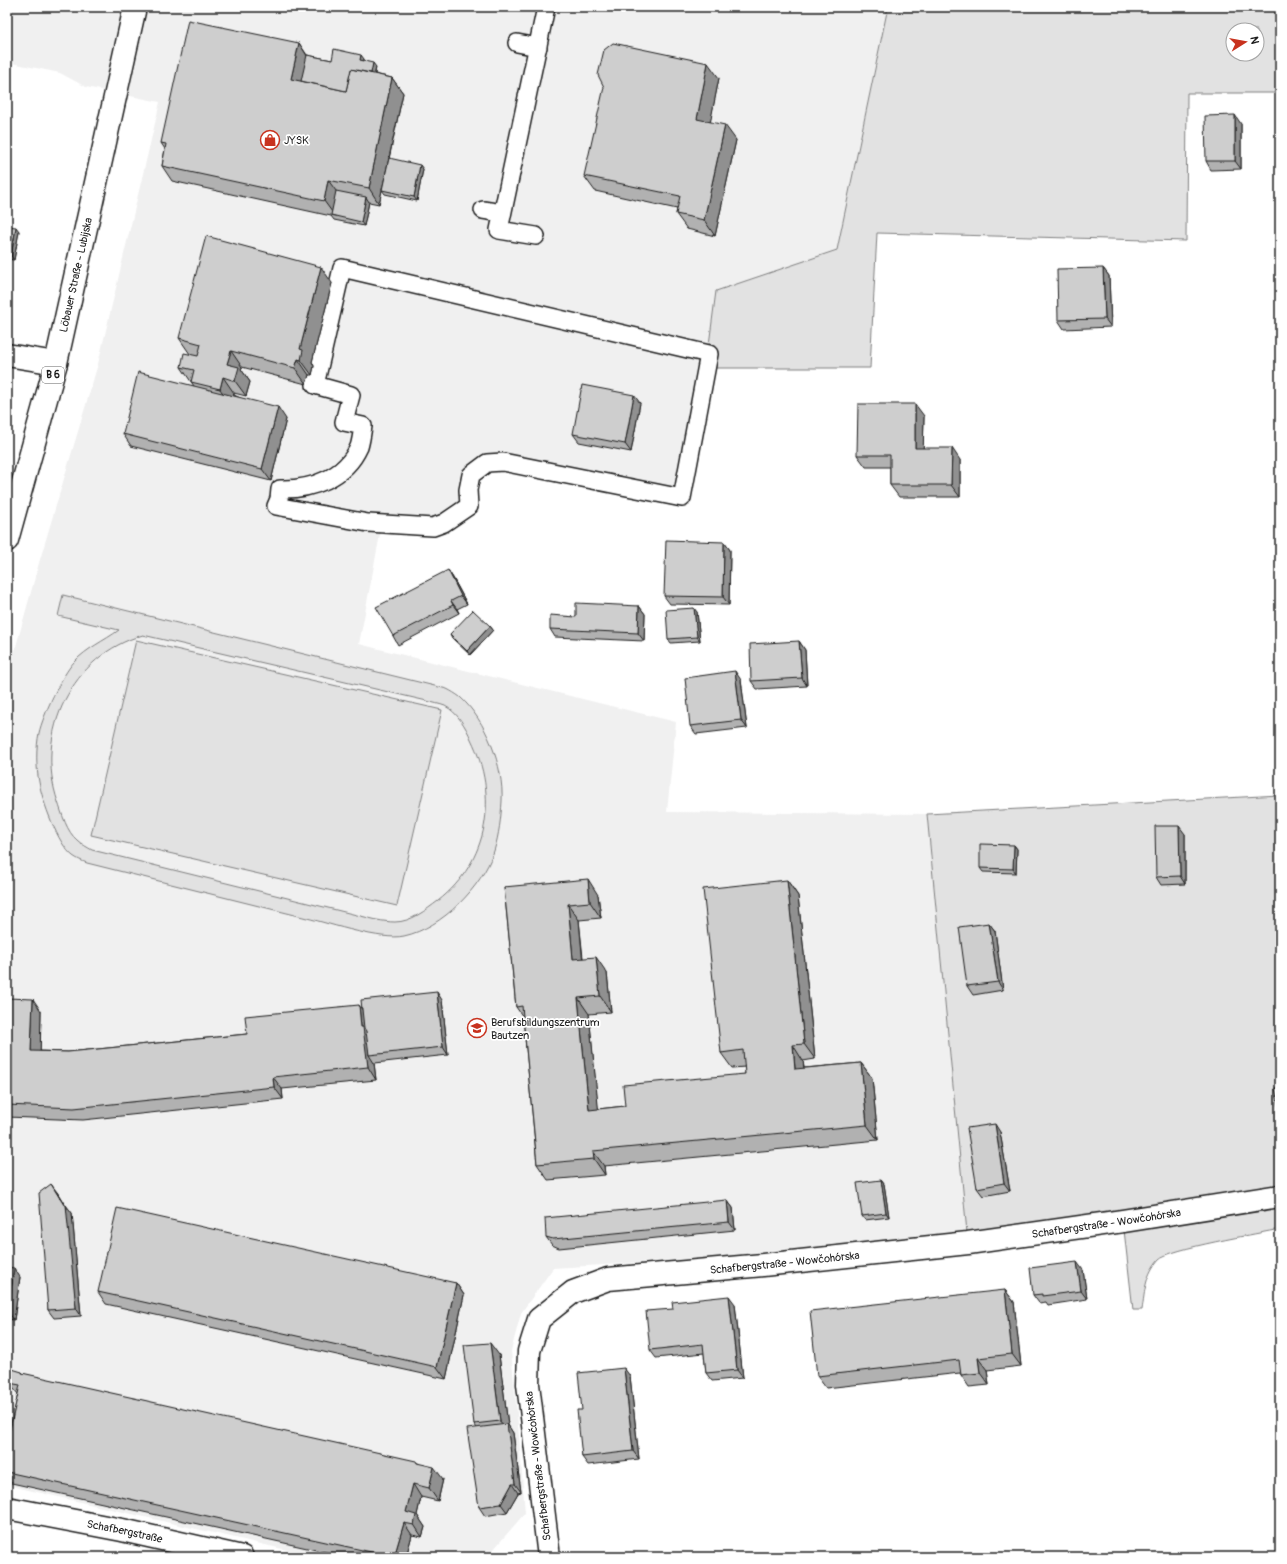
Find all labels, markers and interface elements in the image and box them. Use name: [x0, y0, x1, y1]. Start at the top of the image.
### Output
north arrow: [1225, 22, 1265, 62]
text: N: [1247, 35, 1262, 46]
shop icon: JYSK: [259, 129, 281, 151]
place label: JYSK: [284, 134, 309, 147]
street label: Löbauer Straße - Lubijska: [57, 216, 95, 333]
road number: B 6: [42, 367, 64, 383]
place label: Berufsbildungszentrum Bautzen: [491, 1016, 600, 1042]
school or university icon: Berufsbildungszentrum Bautzen: [466, 1017, 488, 1039]
street label: Schafbergstraße - Wowčohórska: [1031, 1205, 1182, 1240]
street label: Schafbergstraße - Wowčohórska: [709, 1248, 860, 1276]
street label: Schafbergstraße - Wowčohórska: [522, 1391, 554, 1541]
street label: Schafbergstraße: [86, 1517, 164, 1546]

